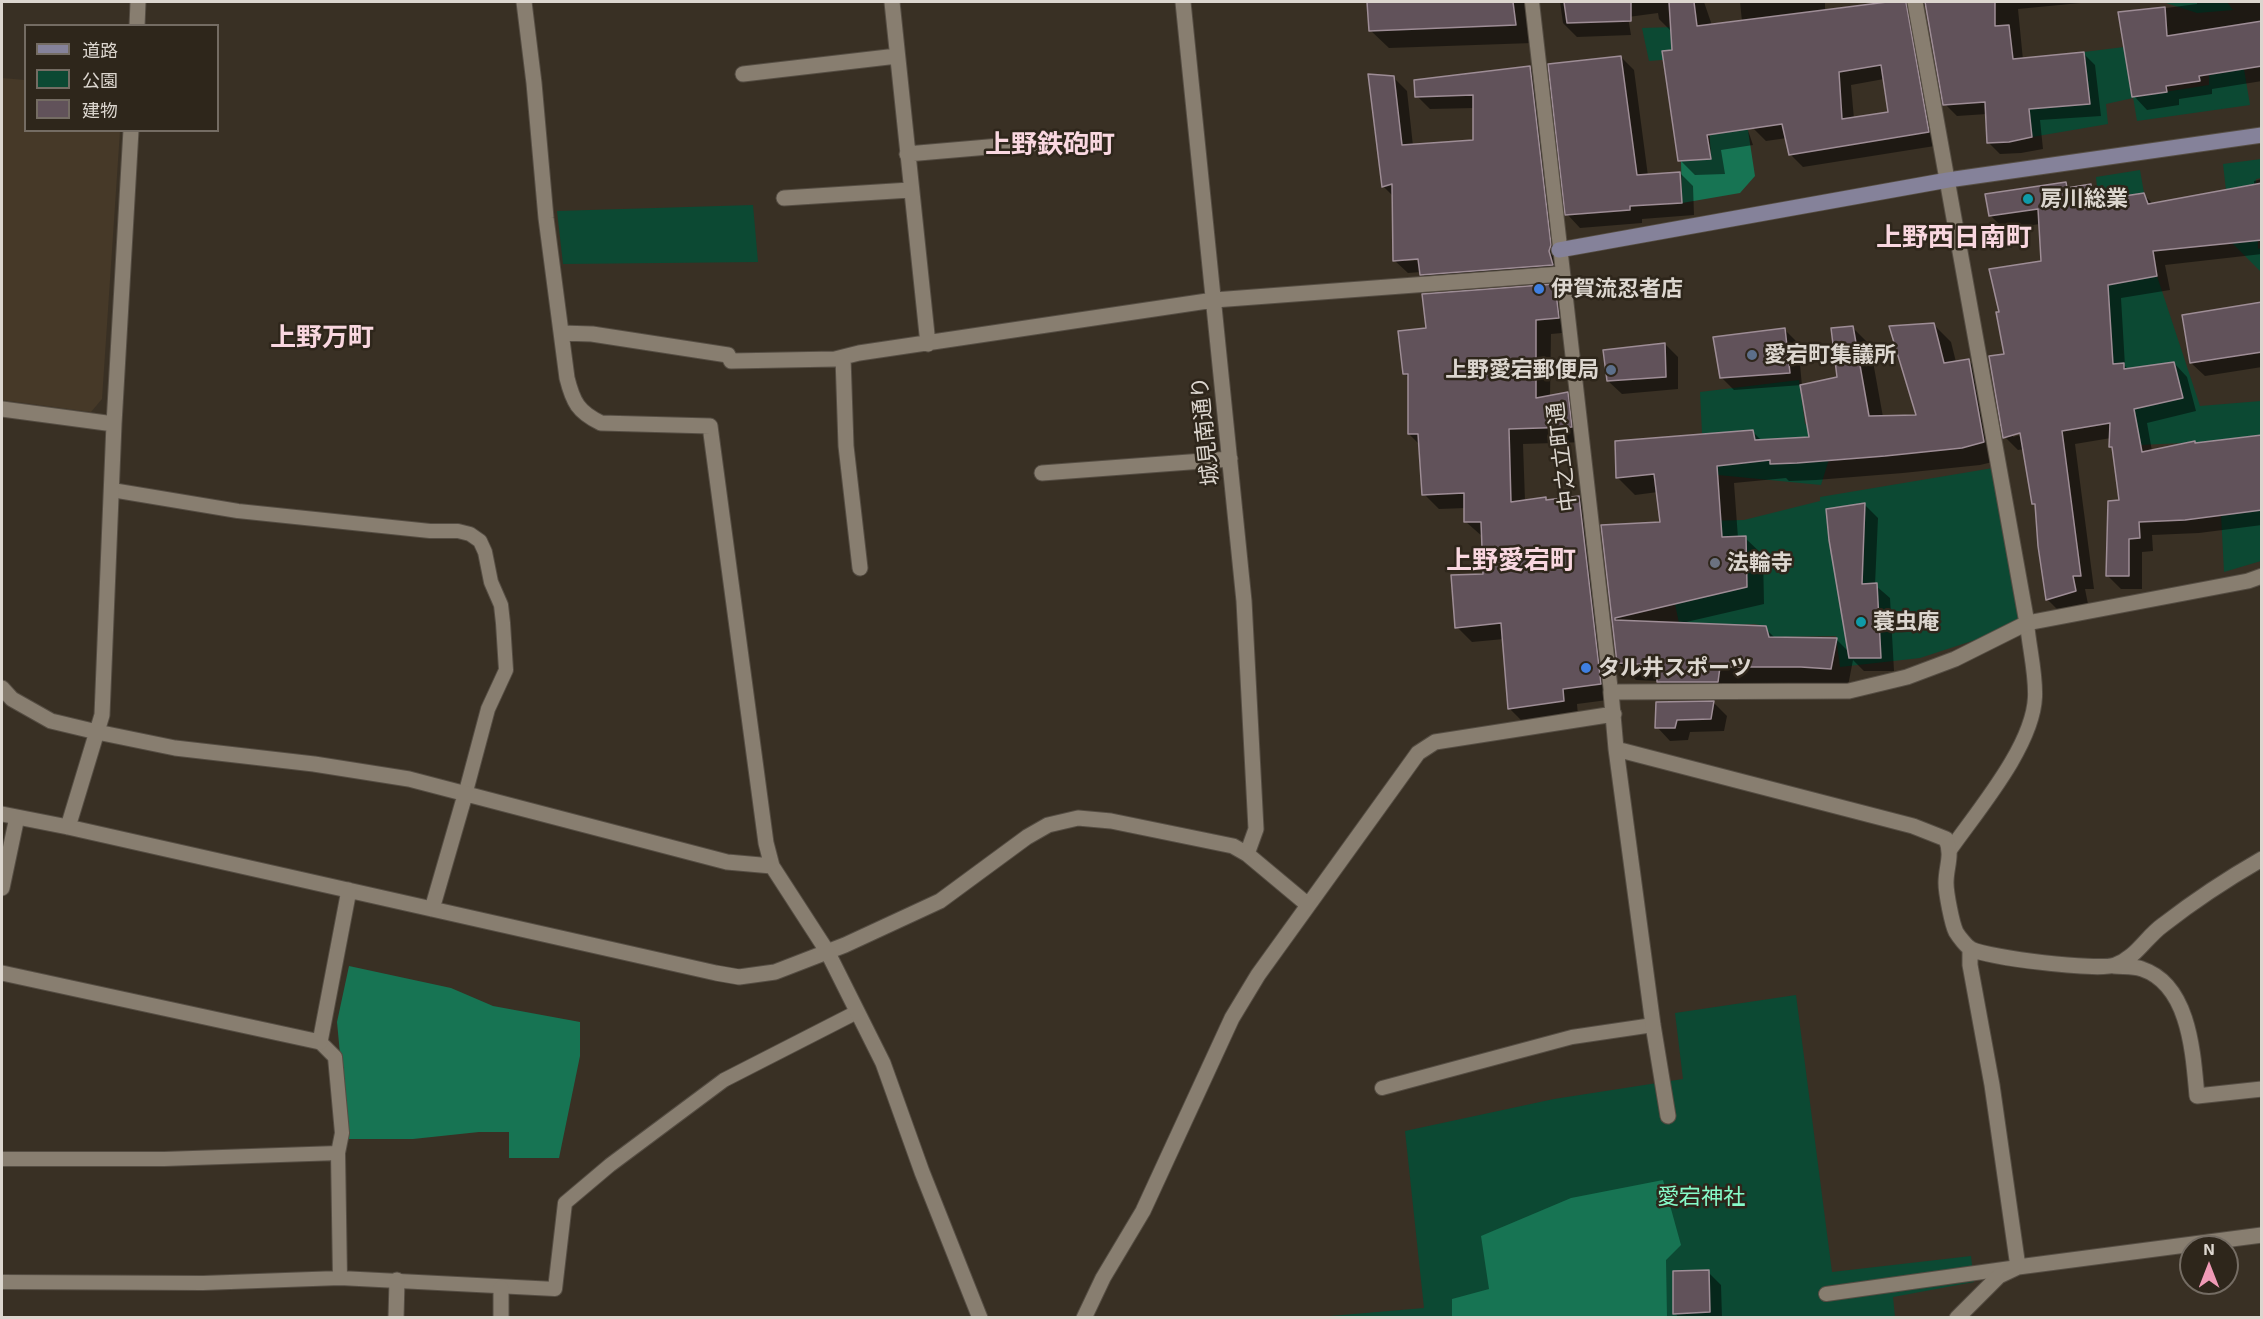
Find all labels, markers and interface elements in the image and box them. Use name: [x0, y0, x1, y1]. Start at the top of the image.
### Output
legend: [24, 24, 219, 132]
text: 道路: [82, 39, 118, 61]
text: 公園: [82, 69, 118, 91]
text: 建物: [82, 99, 118, 121]
district label: 上野鉄砲町: [985, 128, 1115, 160]
place label: 房川総業: [2040, 186, 2128, 212]
marker: 房川総業: [2021, 192, 2035, 206]
district label: 上野西日南町: [1876, 221, 2032, 253]
place label: 伊賀流忍者店: [1551, 276, 1683, 302]
marker: 伊賀流忍者店: [1532, 282, 1546, 296]
district label: 上野万町: [270, 321, 374, 353]
place label: 愛宕町集議所: [1764, 342, 1896, 368]
marker: 愛宕町集議所: [1745, 348, 1759, 362]
place label: 上野愛宕郵便局: [1445, 357, 1599, 383]
marker: 上野愛宕郵便局: [1604, 363, 1618, 377]
street label: 城見南通り: [1186, 375, 1224, 487]
street label: 中之立町通: [1542, 401, 1582, 513]
district label: 上野愛宕町: [1446, 544, 1576, 576]
place label: 法輪寺: [1727, 550, 1793, 576]
marker: 法輪寺: [1708, 556, 1722, 570]
place label: 蓑虫庵: [1873, 609, 1939, 635]
marker: 蓑虫庵: [1854, 615, 1868, 629]
place label: タル井スポーツ: [1598, 655, 1752, 681]
marker: タル井スポーツ: [1579, 661, 1593, 675]
park label: 愛宕神社: [1657, 1184, 1745, 1210]
north arrow: [2179, 1235, 2239, 1295]
text: N: [2203, 1239, 2215, 1258]

